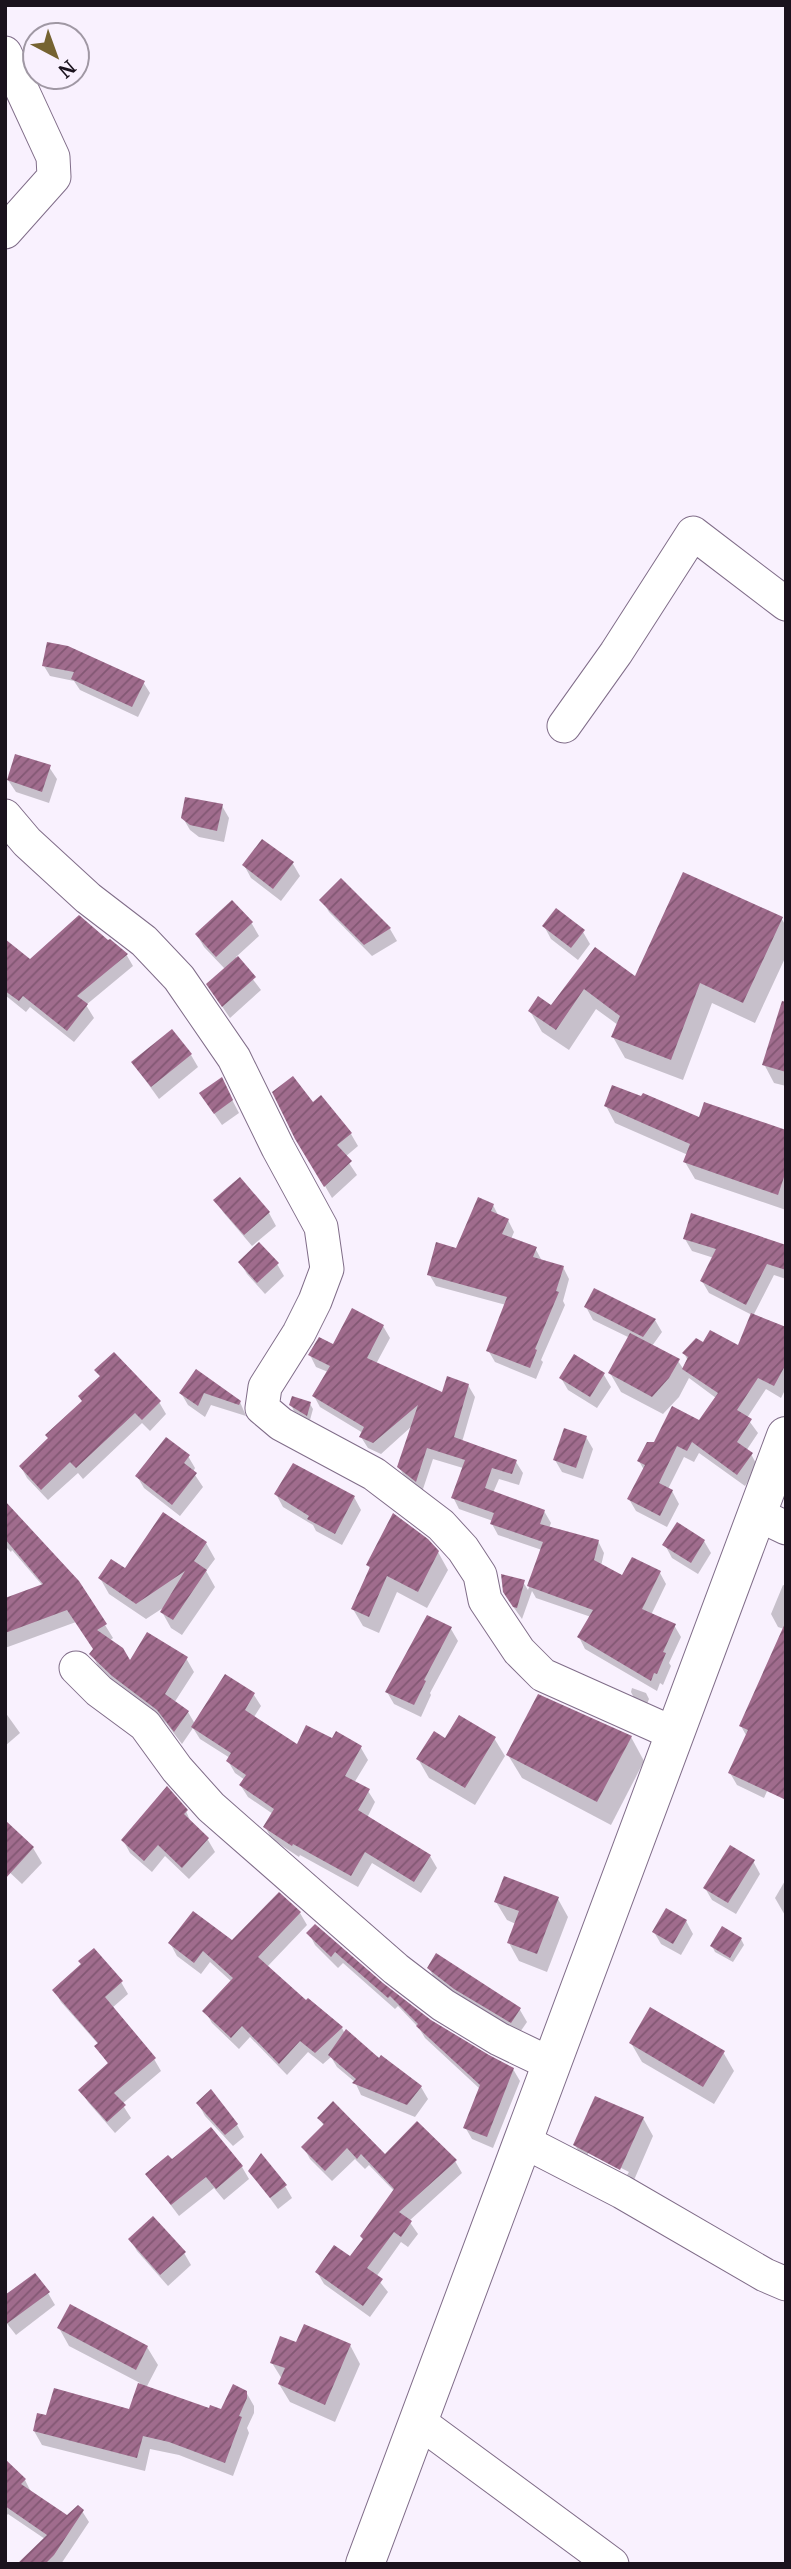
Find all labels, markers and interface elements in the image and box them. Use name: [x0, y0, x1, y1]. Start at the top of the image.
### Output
north arrow: [21, 21, 91, 91]
text: N: [54, 55, 81, 83]

